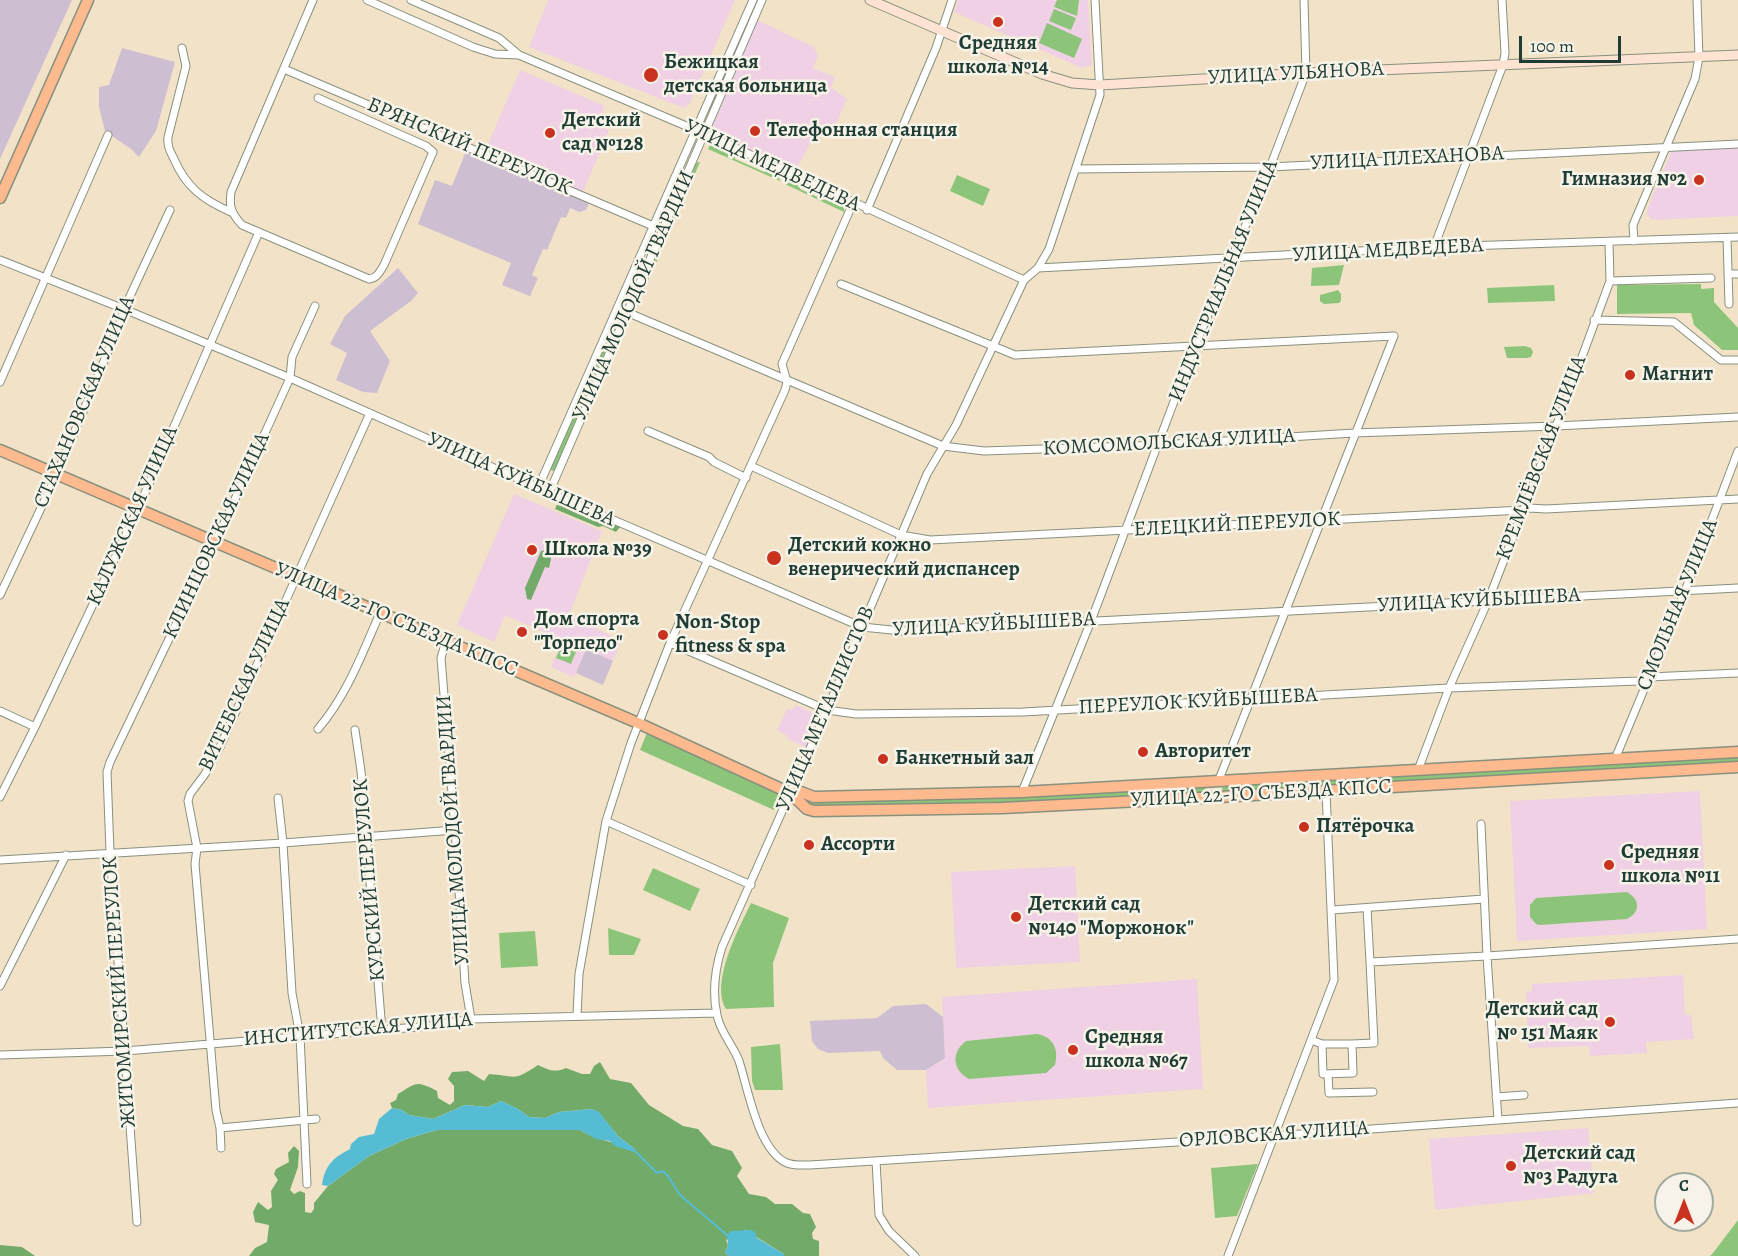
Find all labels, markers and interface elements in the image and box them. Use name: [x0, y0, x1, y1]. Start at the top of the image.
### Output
marker: Средняя школа №14: [991, 15, 1005, 29]
scale bar: [1522, 24, 1624, 62]
place label: Средняя школа №14: [947, 31, 1049, 81]
text: 100 m: [1530, 34, 1574, 58]
place label: Бежицкая детская больница: [664, 50, 827, 100]
street label: УЛИЦА УЛЬЯНОВА: [1207, 57, 1385, 91]
marker: Бежицкая детская больница: [642, 66, 660, 84]
street label: БРЯНСКИЙ ПЕРЕУЛОК: [363, 93, 575, 201]
place label: Детский сад №128: [562, 108, 644, 158]
street label: УЛИЦА МЕДВЕДЕВА: [680, 114, 864, 218]
place label: Телефонная станция: [767, 118, 958, 144]
marker: Телефонная станция: [748, 124, 762, 138]
marker: Детский сад №128: [543, 126, 557, 140]
street label: УЛИЦА ПЛЕХАНОВА: [1309, 141, 1505, 177]
street label: ИНДУСТРИАЛЬНАЯ УЛИЦА: [1164, 156, 1284, 406]
street label: УЛИЦА МОЛОДОЙ ГВАРДИИ: [567, 167, 701, 425]
place label: Гимназия №2: [1561, 167, 1687, 193]
marker: Гимназия №2: [1692, 173, 1706, 187]
street label: УЛИЦА МЕДВЕДЕВА: [1292, 233, 1484, 269]
street label: СТАХАНОВСКАЯ УЛИЦА: [29, 292, 141, 512]
street label: КРЕМЛЁВСКАЯ УЛИЦА: [1491, 352, 1593, 564]
place label: Магнит: [1642, 362, 1713, 388]
marker: Магнит: [1623, 368, 1637, 382]
street label: КАЛУЖСКАЯ УЛИЦА: [82, 422, 184, 610]
street label: КОМСОМОЛЬСКАЯ УЛИЦА: [1042, 424, 1296, 462]
street label: УЛИЦА КУЙБЫШЕВА: [423, 427, 619, 533]
street label: КЛИНЦОВСКАЯ УЛИЦА: [158, 429, 276, 643]
street label: ЕЛЕЦКИЙ ПЕРЕУЛОК: [1133, 507, 1341, 543]
street label: СМОЛЬНАЯ УЛИЦА: [1632, 516, 1724, 694]
place label: Детский кожно венерический диспансер: [788, 533, 1020, 583]
place label: Школа №39: [544, 537, 652, 563]
marker: Школа №39: [525, 543, 539, 557]
marker: Детский кожно венерический диспансер: [765, 549, 783, 567]
street label: УЛИЦА 22-ГО СЪЕЗДА КПСС: [271, 557, 521, 683]
street label: УЛИЦА КУЙБЫШЕВА: [1377, 583, 1581, 619]
street label: ВИТЕБСКАЯ УЛИЦА: [194, 595, 296, 775]
street label: УЛИЦА МЕТАЛЛИСТОВ: [771, 603, 881, 815]
place label: Дом спорта "Торпедо": [534, 607, 639, 657]
street label: УЛИЦА КУЙБЫШЕВА: [892, 607, 1096, 643]
place label: Non-Stop fitness & spa: [675, 610, 786, 660]
marker: Дом спорта "Торпедо": [515, 625, 529, 639]
marker: Non-Stop fitness & spa: [656, 628, 670, 642]
street label: ПЕРЕУЛОК КУЙБЫШЕВА: [1078, 683, 1318, 721]
street label: УЛИЦА МОЛОДОЙ ГВАРДИИ: [432, 694, 476, 966]
place label: Авторитет: [1155, 739, 1251, 765]
marker: Авторитет: [1136, 745, 1150, 759]
place label: Банкетный зал: [895, 746, 1034, 772]
marker: Банкетный зал: [876, 752, 890, 766]
street label: УЛИЦА 22-ГО СЪЕЗДА КПСС: [1130, 775, 1392, 813]
street label: КУРСКИЙ ПЕРЕУЛОК: [349, 777, 391, 983]
place label: Пятёрочка: [1316, 814, 1414, 840]
marker: Пятёрочка: [1297, 820, 1311, 834]
place label: Ассорти: [821, 832, 895, 858]
marker: Ассорти: [802, 838, 816, 852]
place label: Средняя школа №11: [1621, 840, 1720, 890]
street label: ЖИТОМИРСКИЙ ПЕРЕУЛОК: [98, 855, 142, 1129]
marker: Средняя школа №11: [1602, 858, 1616, 872]
place label: Детский сад №140 "Моржонок": [1028, 892, 1194, 942]
marker: Детский сад №140 "Моржонок": [1009, 910, 1023, 924]
place label: Детский сад № 151 Маяк: [1486, 997, 1598, 1047]
street label: ИНСТИТУТСКАЯ УЛИЦА: [242, 1007, 474, 1053]
marker: Детский сад № 151 Маяк: [1603, 1015, 1617, 1029]
place label: Средняя школа №67: [1085, 1025, 1188, 1075]
marker: Средняя школа №67: [1066, 1043, 1080, 1057]
street label: ОРЛОВСКАЯ УЛИЦА: [1178, 1116, 1370, 1154]
place label: Детский сад №3 Радуга: [1523, 1141, 1635, 1191]
marker: Детский сад №3 Радуга: [1504, 1159, 1518, 1173]
north arrow: [1654, 1172, 1714, 1232]
text: С: [1679, 1175, 1689, 1197]

